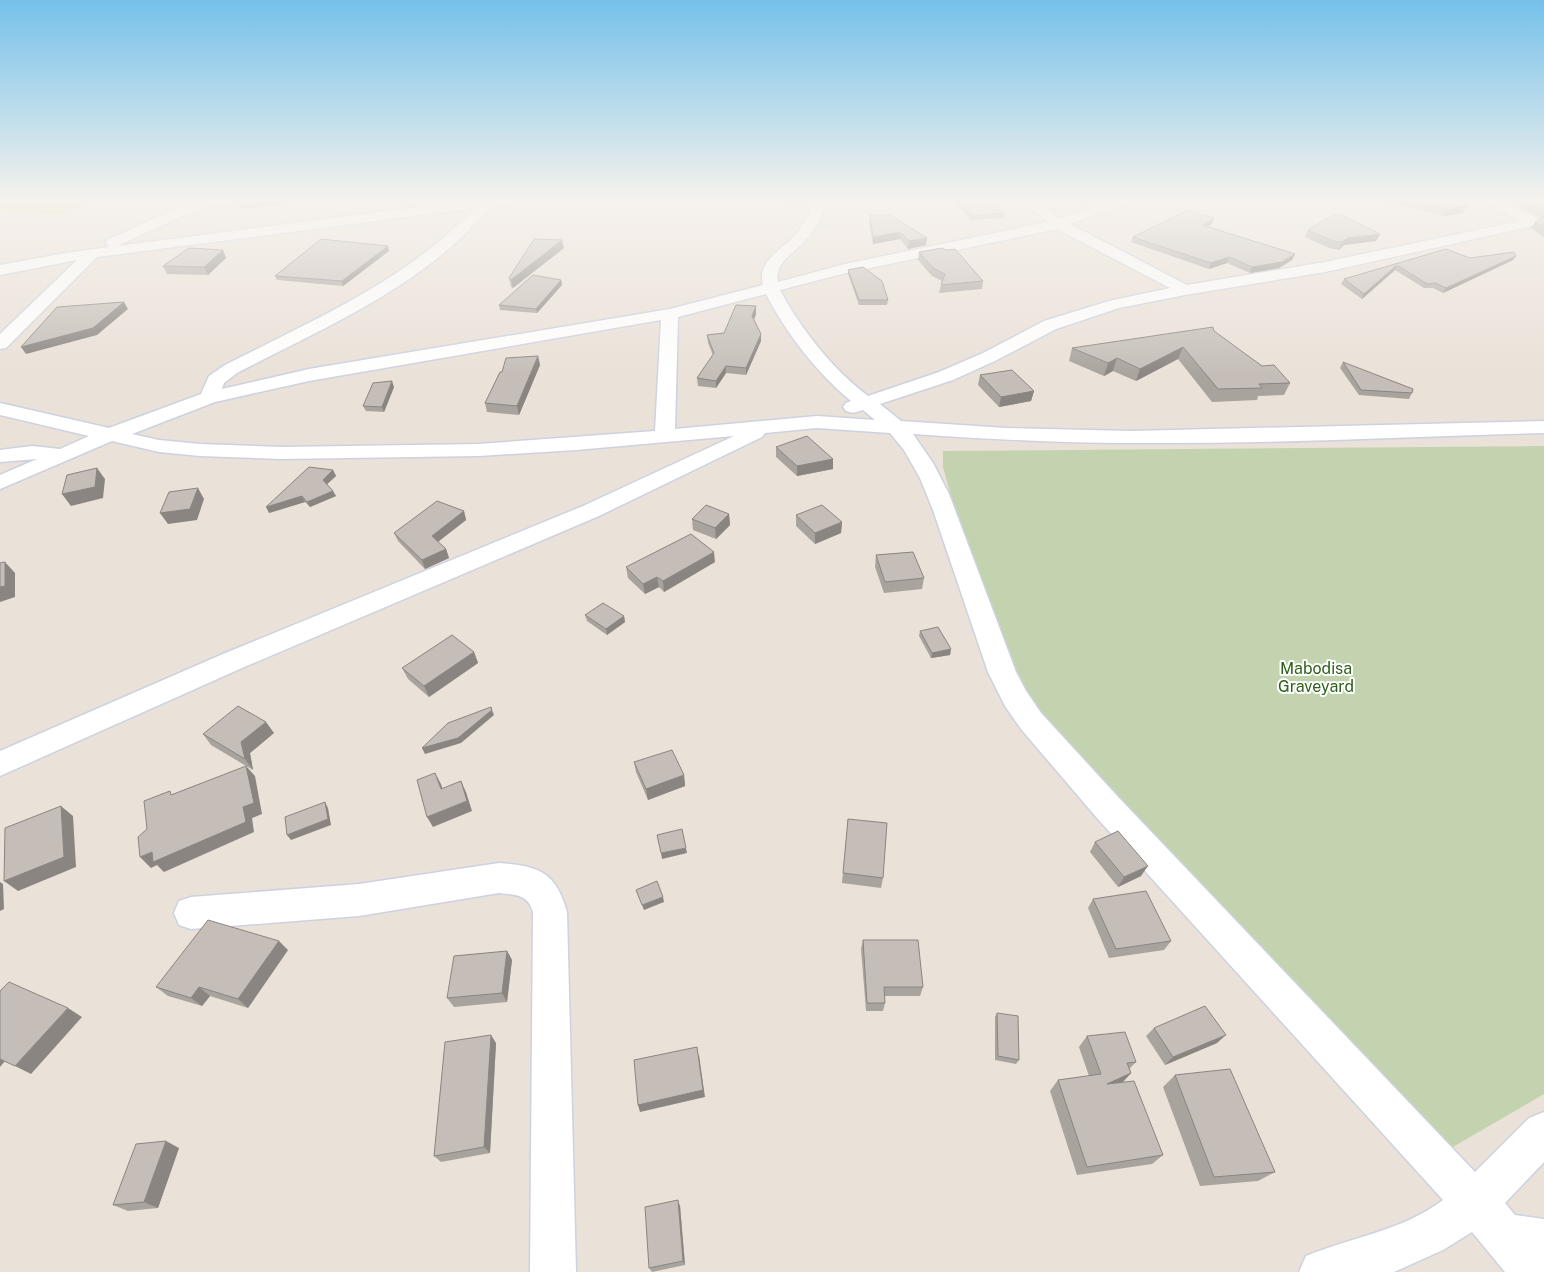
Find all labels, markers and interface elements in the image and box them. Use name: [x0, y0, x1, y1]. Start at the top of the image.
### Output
park label: Mabodisa Graveyard: [1278, 659, 1354, 696]

